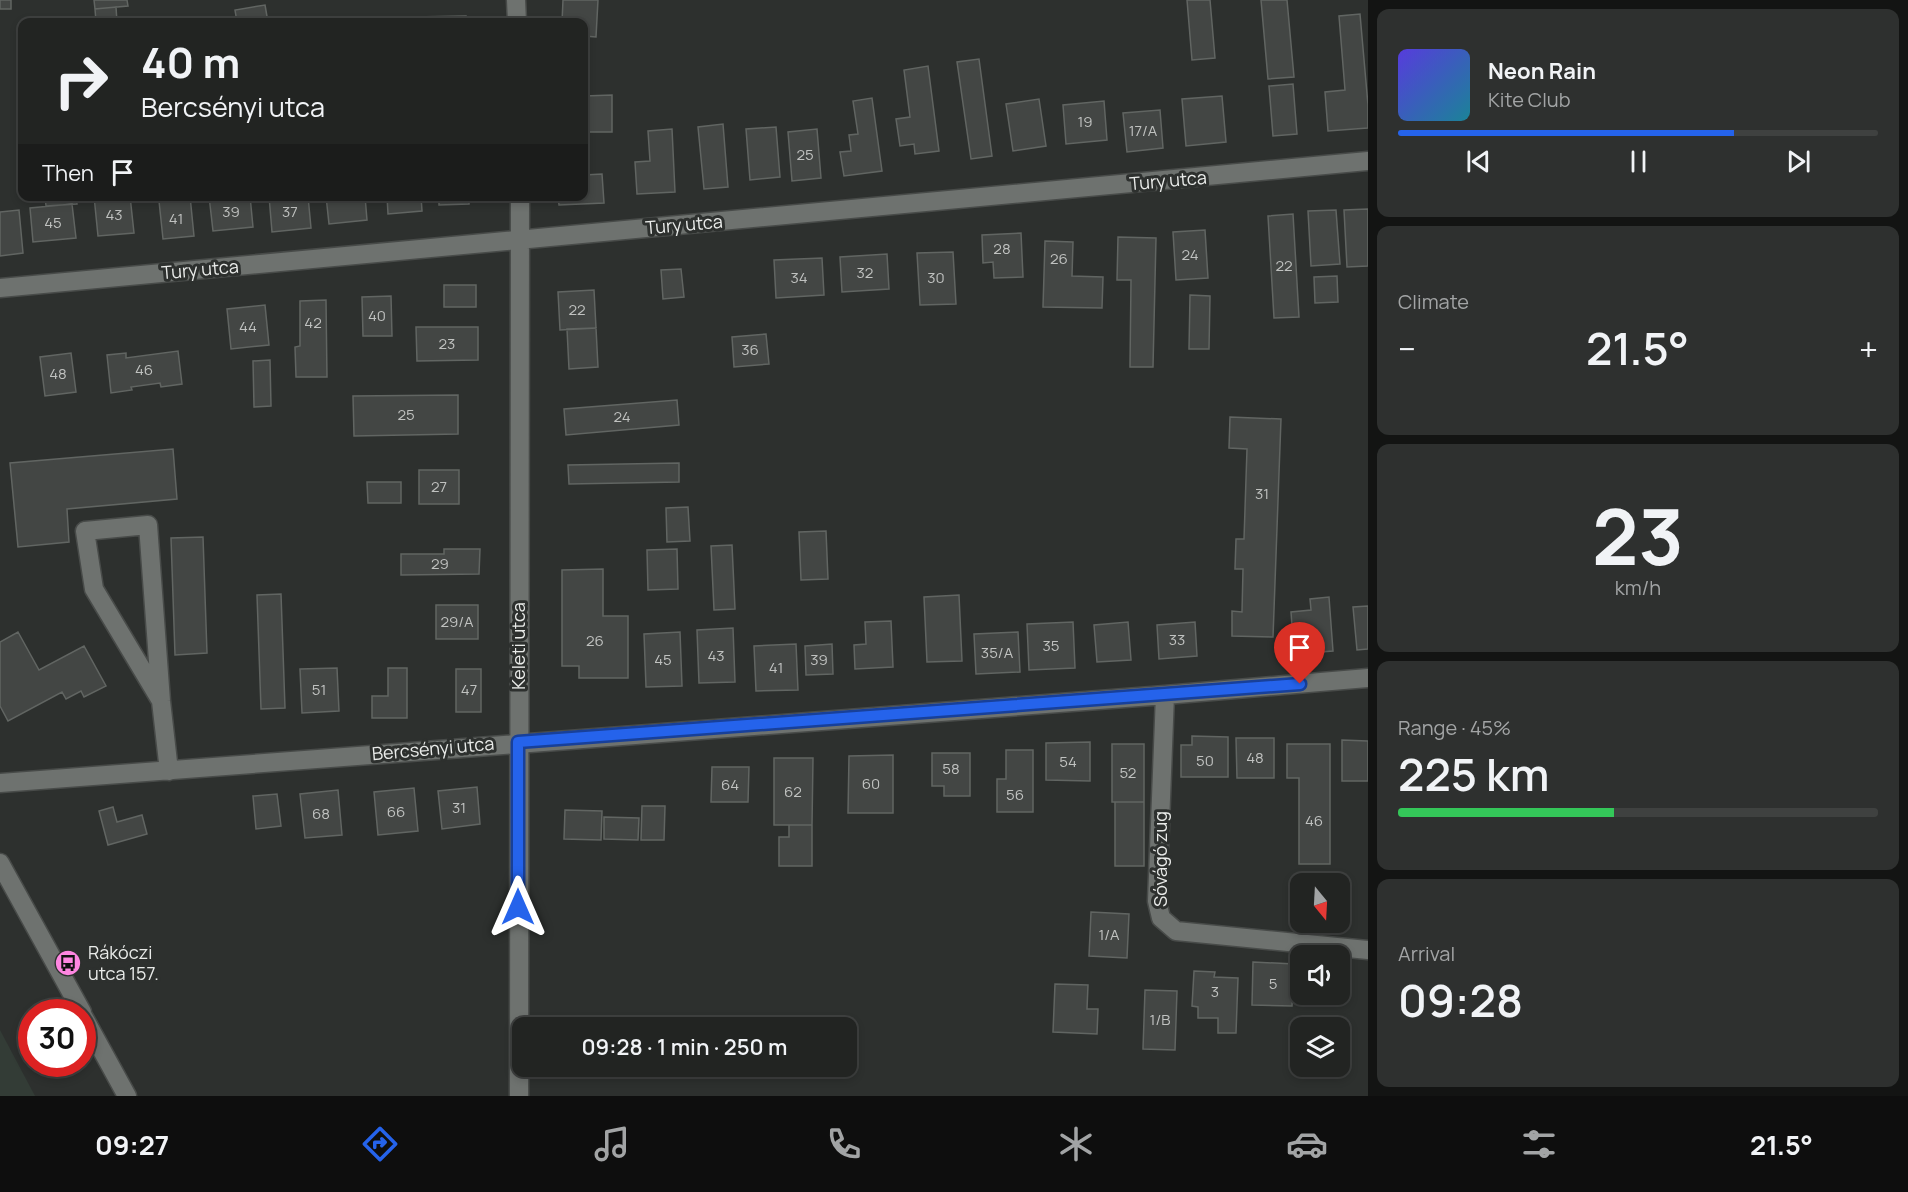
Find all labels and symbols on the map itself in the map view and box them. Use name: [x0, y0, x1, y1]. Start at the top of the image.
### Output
house number: 19: [1077, 111, 1093, 132]
house number: 17/A: [1129, 120, 1158, 141]
house number: 25: [796, 144, 814, 165]
street label: Tury utca: [1128, 165, 1208, 195]
house number: 39: [222, 201, 240, 222]
house number: 37: [282, 201, 298, 222]
house number: 43: [105, 204, 123, 225]
house number: 41: [169, 208, 183, 229]
street label: Tury utca: [644, 209, 724, 239]
house number: 45: [44, 212, 62, 233]
house number: 28: [993, 238, 1011, 259]
house number: 24: [1181, 244, 1199, 265]
house number: 26: [1050, 248, 1068, 269]
street label: Tury utca: [160, 254, 240, 284]
house number: 22: [1275, 255, 1293, 276]
house number: 32: [857, 262, 873, 283]
house number: 34: [790, 267, 808, 288]
house number: 30: [927, 267, 945, 288]
house number: 22: [568, 299, 586, 320]
house number: 40: [368, 305, 386, 326]
house number: 42: [304, 312, 322, 333]
house number: 44: [239, 316, 257, 337]
house number: 23: [439, 333, 455, 354]
house number: 36: [741, 339, 759, 360]
house number: 46: [135, 359, 153, 380]
house number: 48: [49, 363, 67, 384]
house number: 25: [397, 404, 415, 425]
house number: 24: [613, 406, 631, 427]
house number: 27: [431, 476, 447, 497]
house number: 31: [1255, 483, 1269, 504]
house number: 29: [431, 553, 449, 574]
street label: Keleti utca: [506, 602, 530, 690]
house number: 29/A: [440, 611, 474, 632]
pin: [1274, 622, 1325, 684]
house number: 33: [1169, 629, 1185, 650]
house number: 26: [586, 630, 604, 651]
house number: 35: [1043, 635, 1059, 656]
house number: 35/A: [981, 642, 1014, 663]
house number: 43: [707, 645, 725, 666]
house number: 45: [654, 649, 672, 670]
house number: 39: [810, 649, 828, 670]
house number: 41: [769, 657, 783, 678]
house number: 51: [312, 679, 326, 700]
house number: 47: [461, 679, 477, 700]
street label: Bercsényi utca: [371, 731, 495, 765]
house number: 48: [1246, 747, 1264, 768]
house number: 50: [1196, 750, 1214, 771]
house number: 54: [1059, 751, 1077, 772]
house number: 58: [942, 758, 960, 779]
house number: 52: [1120, 762, 1136, 783]
house number: 60: [862, 773, 880, 794]
house number: 64: [721, 774, 739, 795]
house number: 62: [784, 781, 802, 802]
house number: 56: [1006, 784, 1024, 805]
house number: 31: [452, 797, 466, 818]
house number: 66: [387, 801, 405, 822]
house number: 68: [312, 803, 330, 824]
house number: 46: [1305, 810, 1323, 831]
street label: Sóvágó zug: [1148, 811, 1172, 907]
north arrow: [1290, 873, 1350, 933]
position arrow: [486, 875, 550, 939]
house number: 1/A: [1098, 924, 1120, 945]
place label: Rákóczi utca 157.: [88, 940, 159, 985]
bus stop icon: Rákóczi utca 157.: [53, 948, 83, 978]
house number: 5: [1269, 973, 1277, 994]
house number: 3: [1211, 981, 1219, 1002]
speed limit sign: 30: [18, 999, 96, 1077]
house number: 1/B: [1150, 1009, 1170, 1030]

